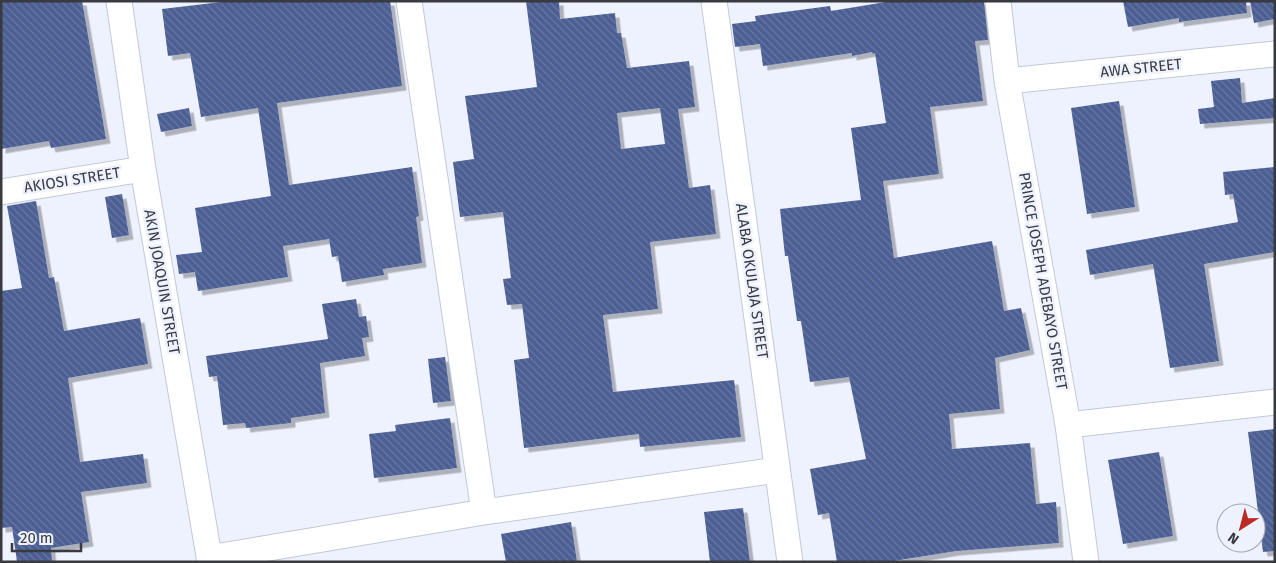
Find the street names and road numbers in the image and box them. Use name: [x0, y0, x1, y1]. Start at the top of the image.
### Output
street label: AWA STREET: [1099, 55, 1183, 81]
street label: AKIOSI STREET: [23, 163, 122, 196]
street label: PRINCE JOSEPH ADEBAYO STREET: [1015, 171, 1071, 391]
street label: ALABA OKULAJA STREET: [732, 202, 772, 360]
street label: AKIN JOAQUIN STREET: [140, 208, 184, 356]

